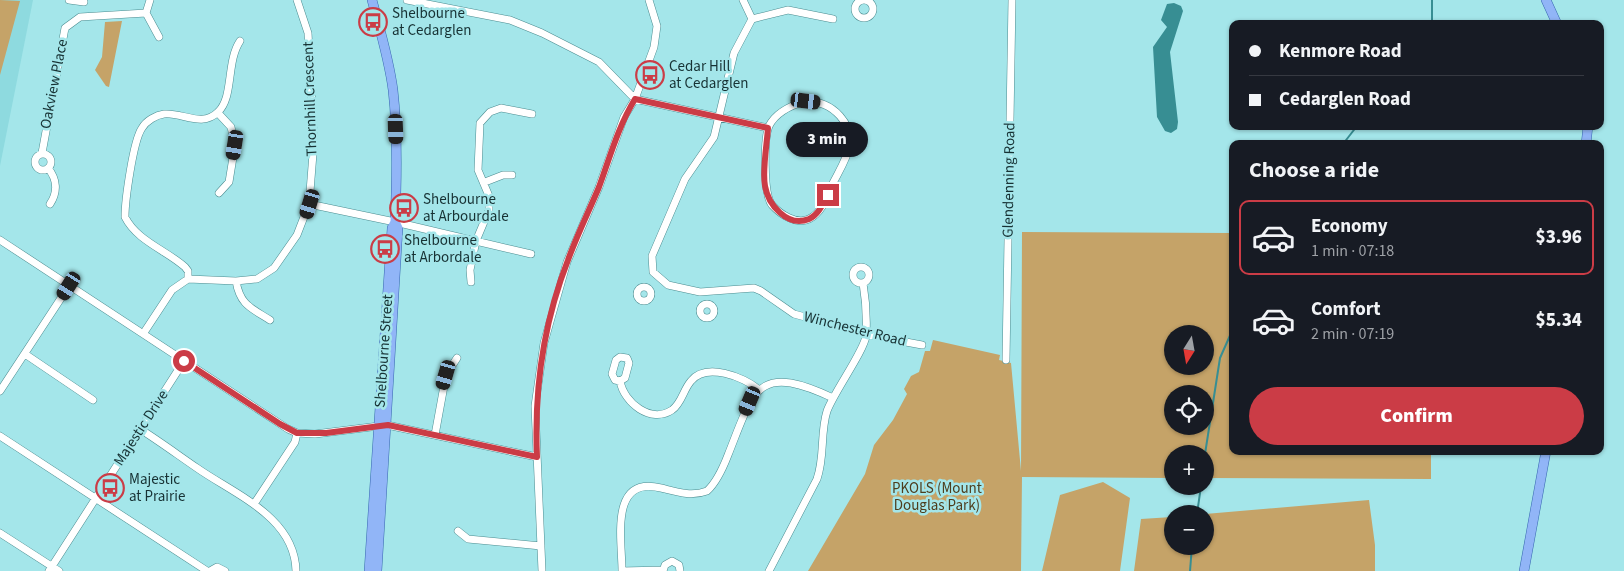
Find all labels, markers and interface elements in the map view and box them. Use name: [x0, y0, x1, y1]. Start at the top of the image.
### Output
place label: Shelbourne at Cedarglen: [392, 3, 471, 41]
bus stop icon: Shelbourne at Cedarglen: [358, 7, 388, 37]
street label: Oakview Place: [35, 37, 73, 131]
text: Kenmore Road: [1279, 38, 1402, 65]
street label: Thornhill Crescent: [298, 41, 322, 157]
place label: Cedar Hill at Cedarglen: [669, 56, 748, 94]
bus stop icon: Cedar Hill at Cedarglen: [635, 60, 665, 90]
text: Cedarglen Road: [1279, 86, 1411, 113]
car: [790, 92, 821, 110]
car: [387, 114, 404, 144]
callout: 3 min: [787, 122, 869, 158]
street label: Glendenning Road: [997, 122, 1021, 238]
text: 3 min: [807, 128, 847, 150]
car: [225, 129, 244, 161]
text: Choose a ride: [1249, 154, 1379, 186]
route end: [817, 184, 839, 206]
car: [298, 187, 321, 221]
place label: Shelbourne at Arbourdale: [423, 189, 509, 227]
bus stop icon: Shelbourne at Arbourdale: [389, 193, 419, 223]
text: Economy: [1311, 213, 1388, 240]
icon: car: [1251, 215, 1296, 260]
text: $3.96: [1536, 224, 1582, 251]
place label: Shelbourne at Arbordale: [404, 230, 481, 268]
bus stop icon: Shelbourne at Arbordale: [370, 234, 400, 264]
text: 1 min · 07:18: [1311, 240, 1394, 262]
car: [54, 269, 83, 303]
street label: Shelbourne Street: [370, 294, 398, 408]
text: Comfort: [1311, 296, 1381, 323]
icon: car: [1251, 298, 1296, 343]
street label: Winchester Road: [802, 306, 908, 352]
text: $5.34: [1536, 307, 1582, 334]
text: 2 min · 07:19: [1311, 323, 1394, 345]
north arrow: [1164, 325, 1214, 375]
map controls: [1164, 325, 1214, 555]
route start: [173, 350, 195, 372]
car: [434, 359, 457, 391]
car: [737, 384, 762, 418]
button: locate: [1164, 385, 1214, 435]
street label: Majestic Drive: [109, 386, 173, 470]
button: Confirm: [1249, 387, 1584, 445]
button: +: [1164, 445, 1214, 495]
place label: Majestic at Prairie: [129, 469, 185, 507]
bus stop icon: Majestic at Prairie: [95, 473, 125, 503]
park label: PKOLS (Mount Douglas Park): [892, 478, 982, 516]
button: −: [1164, 505, 1214, 555]

